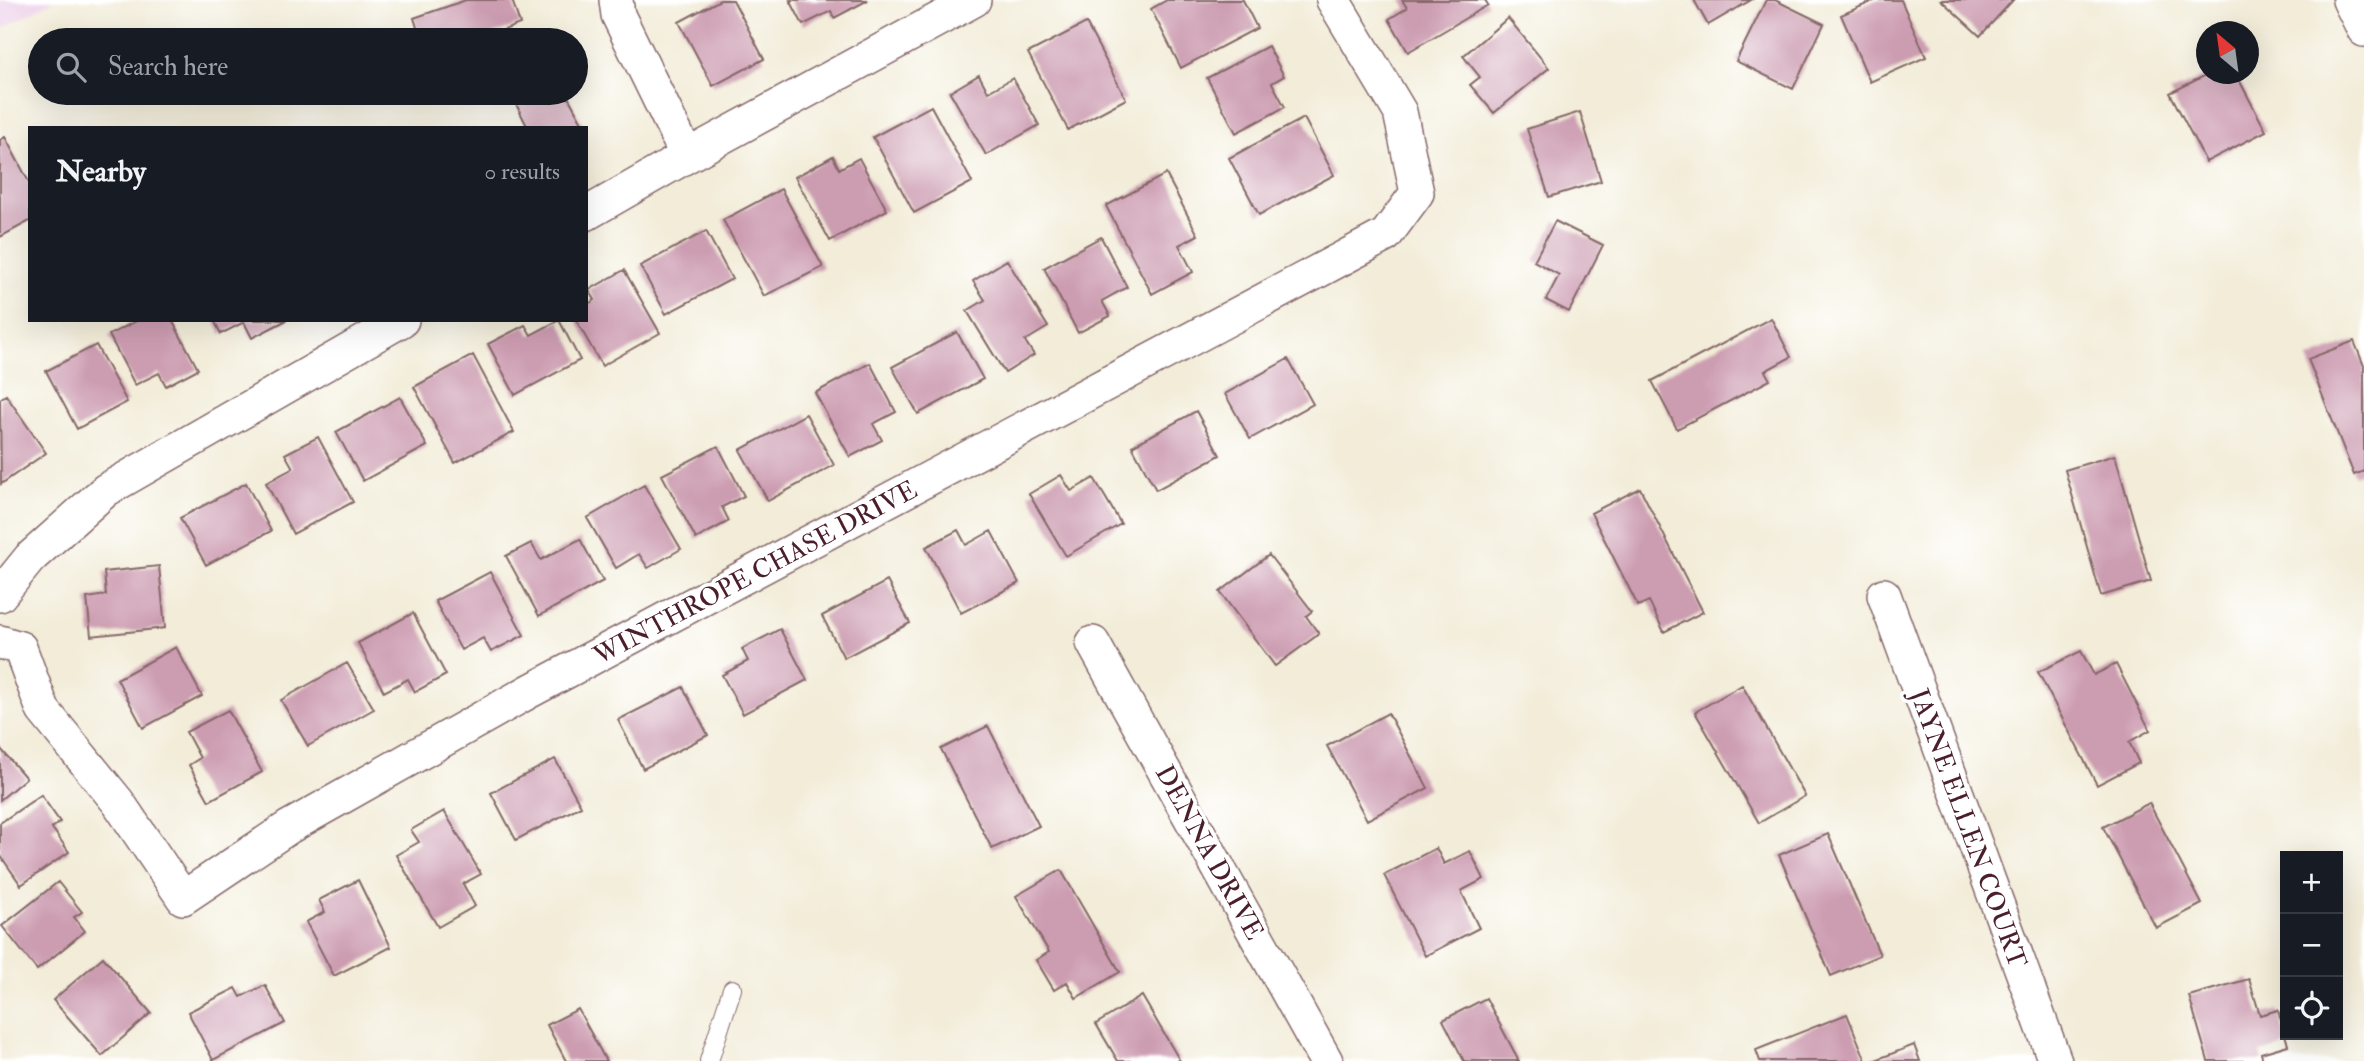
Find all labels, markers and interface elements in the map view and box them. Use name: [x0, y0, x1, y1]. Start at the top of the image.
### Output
north arrow: [2196, 21, 2259, 84]
search box: [28, 28, 588, 105]
icon: search: [52, 48, 90, 86]
text: Search here: [108, 51, 228, 83]
text: Nearby: [56, 153, 146, 190]
text: 0 results: [484, 157, 560, 186]
street label: WINTHROPE CHASE DRIVE: [587, 474, 923, 672]
street label: JAYNE ELLEN COURT: [1902, 683, 2033, 972]
street label: DENNA DRIVE: [1148, 760, 1270, 945]
map controls: [2280, 851, 2343, 1040]
button: +: [2280, 851, 2343, 914]
button: −: [2280, 914, 2343, 977]
button: locate: [2280, 977, 2343, 1040]

